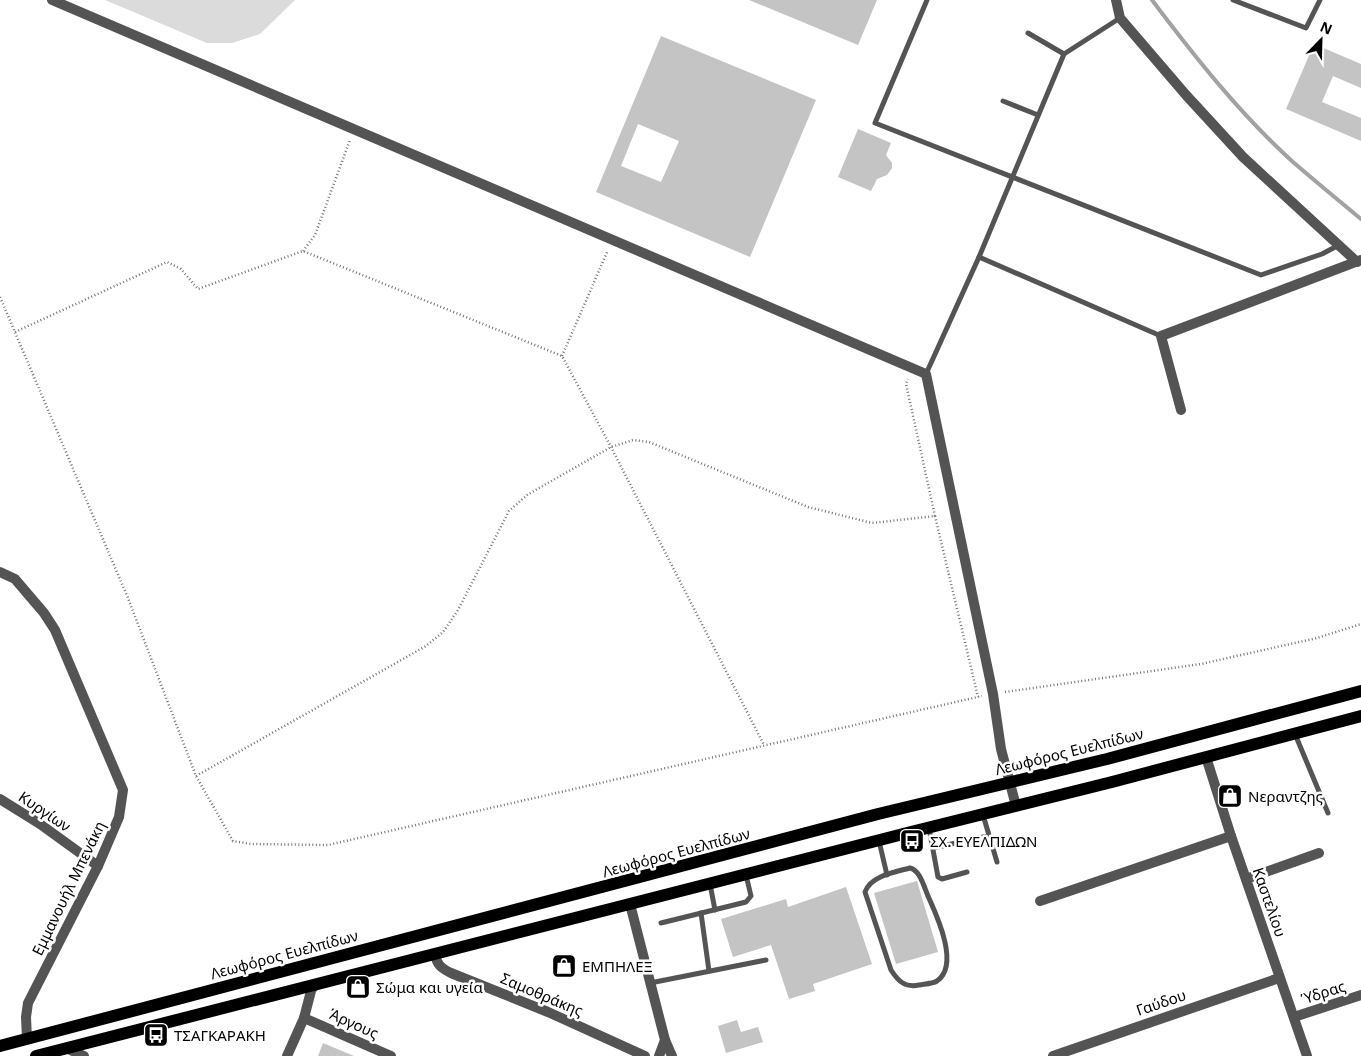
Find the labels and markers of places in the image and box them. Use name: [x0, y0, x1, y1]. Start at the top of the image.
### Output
shop icon: Νεραντζης: [1217, 783, 1243, 809]
place label: Νεραντζης: [1248, 786, 1323, 806]
bus stop icon: ΣΧ. ΕΥΕΛΠΙΔΩΝ: [899, 828, 925, 854]
place label: ΣΧ. ΕΥΕΛΠΙΔΩΝ: [930, 831, 1037, 851]
shop icon: ΕΜΠΗΛΕΞ: [551, 953, 577, 979]
place label: ΕΜΠΗΛΕΞ: [582, 956, 653, 976]
shop icon: Σώμα και υγεία: [345, 974, 371, 1000]
place label: Σώμα και υγεία: [376, 977, 483, 997]
bus stop icon: ΤΣΑΓΚΑΡΑΚΗ: [143, 1022, 169, 1048]
place label: ΤΣΑΓΚΑΡΑΚΗ: [174, 1025, 266, 1045]

